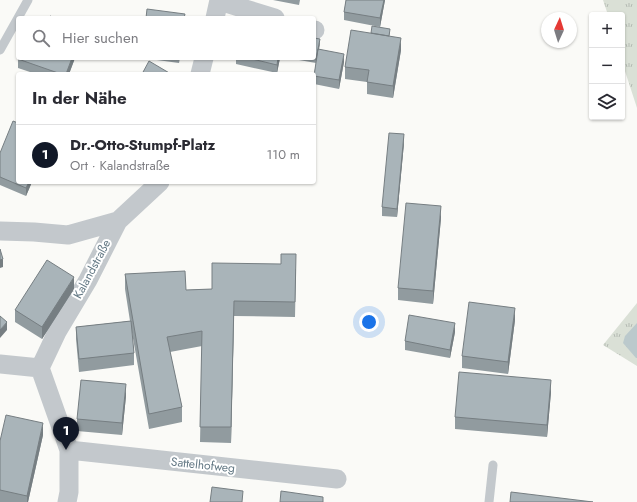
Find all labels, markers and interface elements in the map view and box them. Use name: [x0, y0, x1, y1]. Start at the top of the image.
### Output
north arrow: [541, 12, 577, 48]
map controls: [589, 12, 625, 120]
button: +: [589, 12, 625, 48]
search box: [16, 16, 316, 60]
icon: search: [30, 27, 52, 49]
text: Hier suchen: [62, 27, 139, 49]
button: −: [589, 48, 625, 84]
button: layers: [589, 84, 625, 120]
text: In der Nähe: [32, 86, 127, 110]
text: Dr.-Otto-Stumpf-Platz: [70, 134, 215, 156]
text: 1: [42, 145, 48, 164]
text: 110 m: [266, 145, 300, 164]
text: Ort · Kalandstraße: [70, 156, 170, 175]
street label: Kalandstraße: [69, 236, 115, 302]
your location: [359, 312, 379, 332]
pin: 1: [53, 417, 79, 450]
street label: Sattelhofweg: [170, 453, 236, 477]

